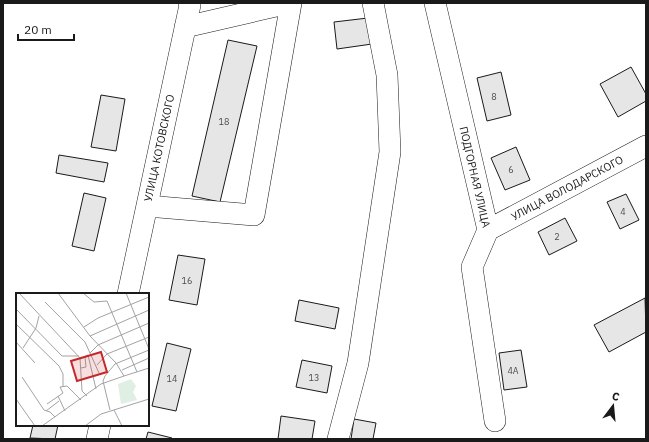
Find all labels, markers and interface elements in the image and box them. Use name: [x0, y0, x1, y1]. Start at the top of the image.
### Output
scale bar: [18, 16, 74, 42]
text: 20 m: [24, 22, 52, 37]
house number: 8: [491, 91, 497, 102]
street label: УЛИЦА КОТОВСКОГО: [141, 93, 177, 203]
house number: 18: [219, 116, 229, 127]
street label: ПОДГОРНАЯ УЛИЦА: [457, 125, 493, 229]
street label: УЛИЦА ВОЛОДАРСКОГО: [509, 152, 626, 224]
house number: 6: [508, 164, 514, 175]
house number: 4: [620, 206, 626, 217]
house number: 2: [554, 231, 560, 242]
house number: 16: [182, 275, 192, 286]
inset map: [16, 293, 149, 426]
house number: 4А: [507, 365, 519, 376]
house number: 13: [309, 372, 319, 383]
house number: 14: [167, 373, 177, 384]
north arrow: [593, 386, 633, 426]
text: С: [610, 389, 621, 404]

